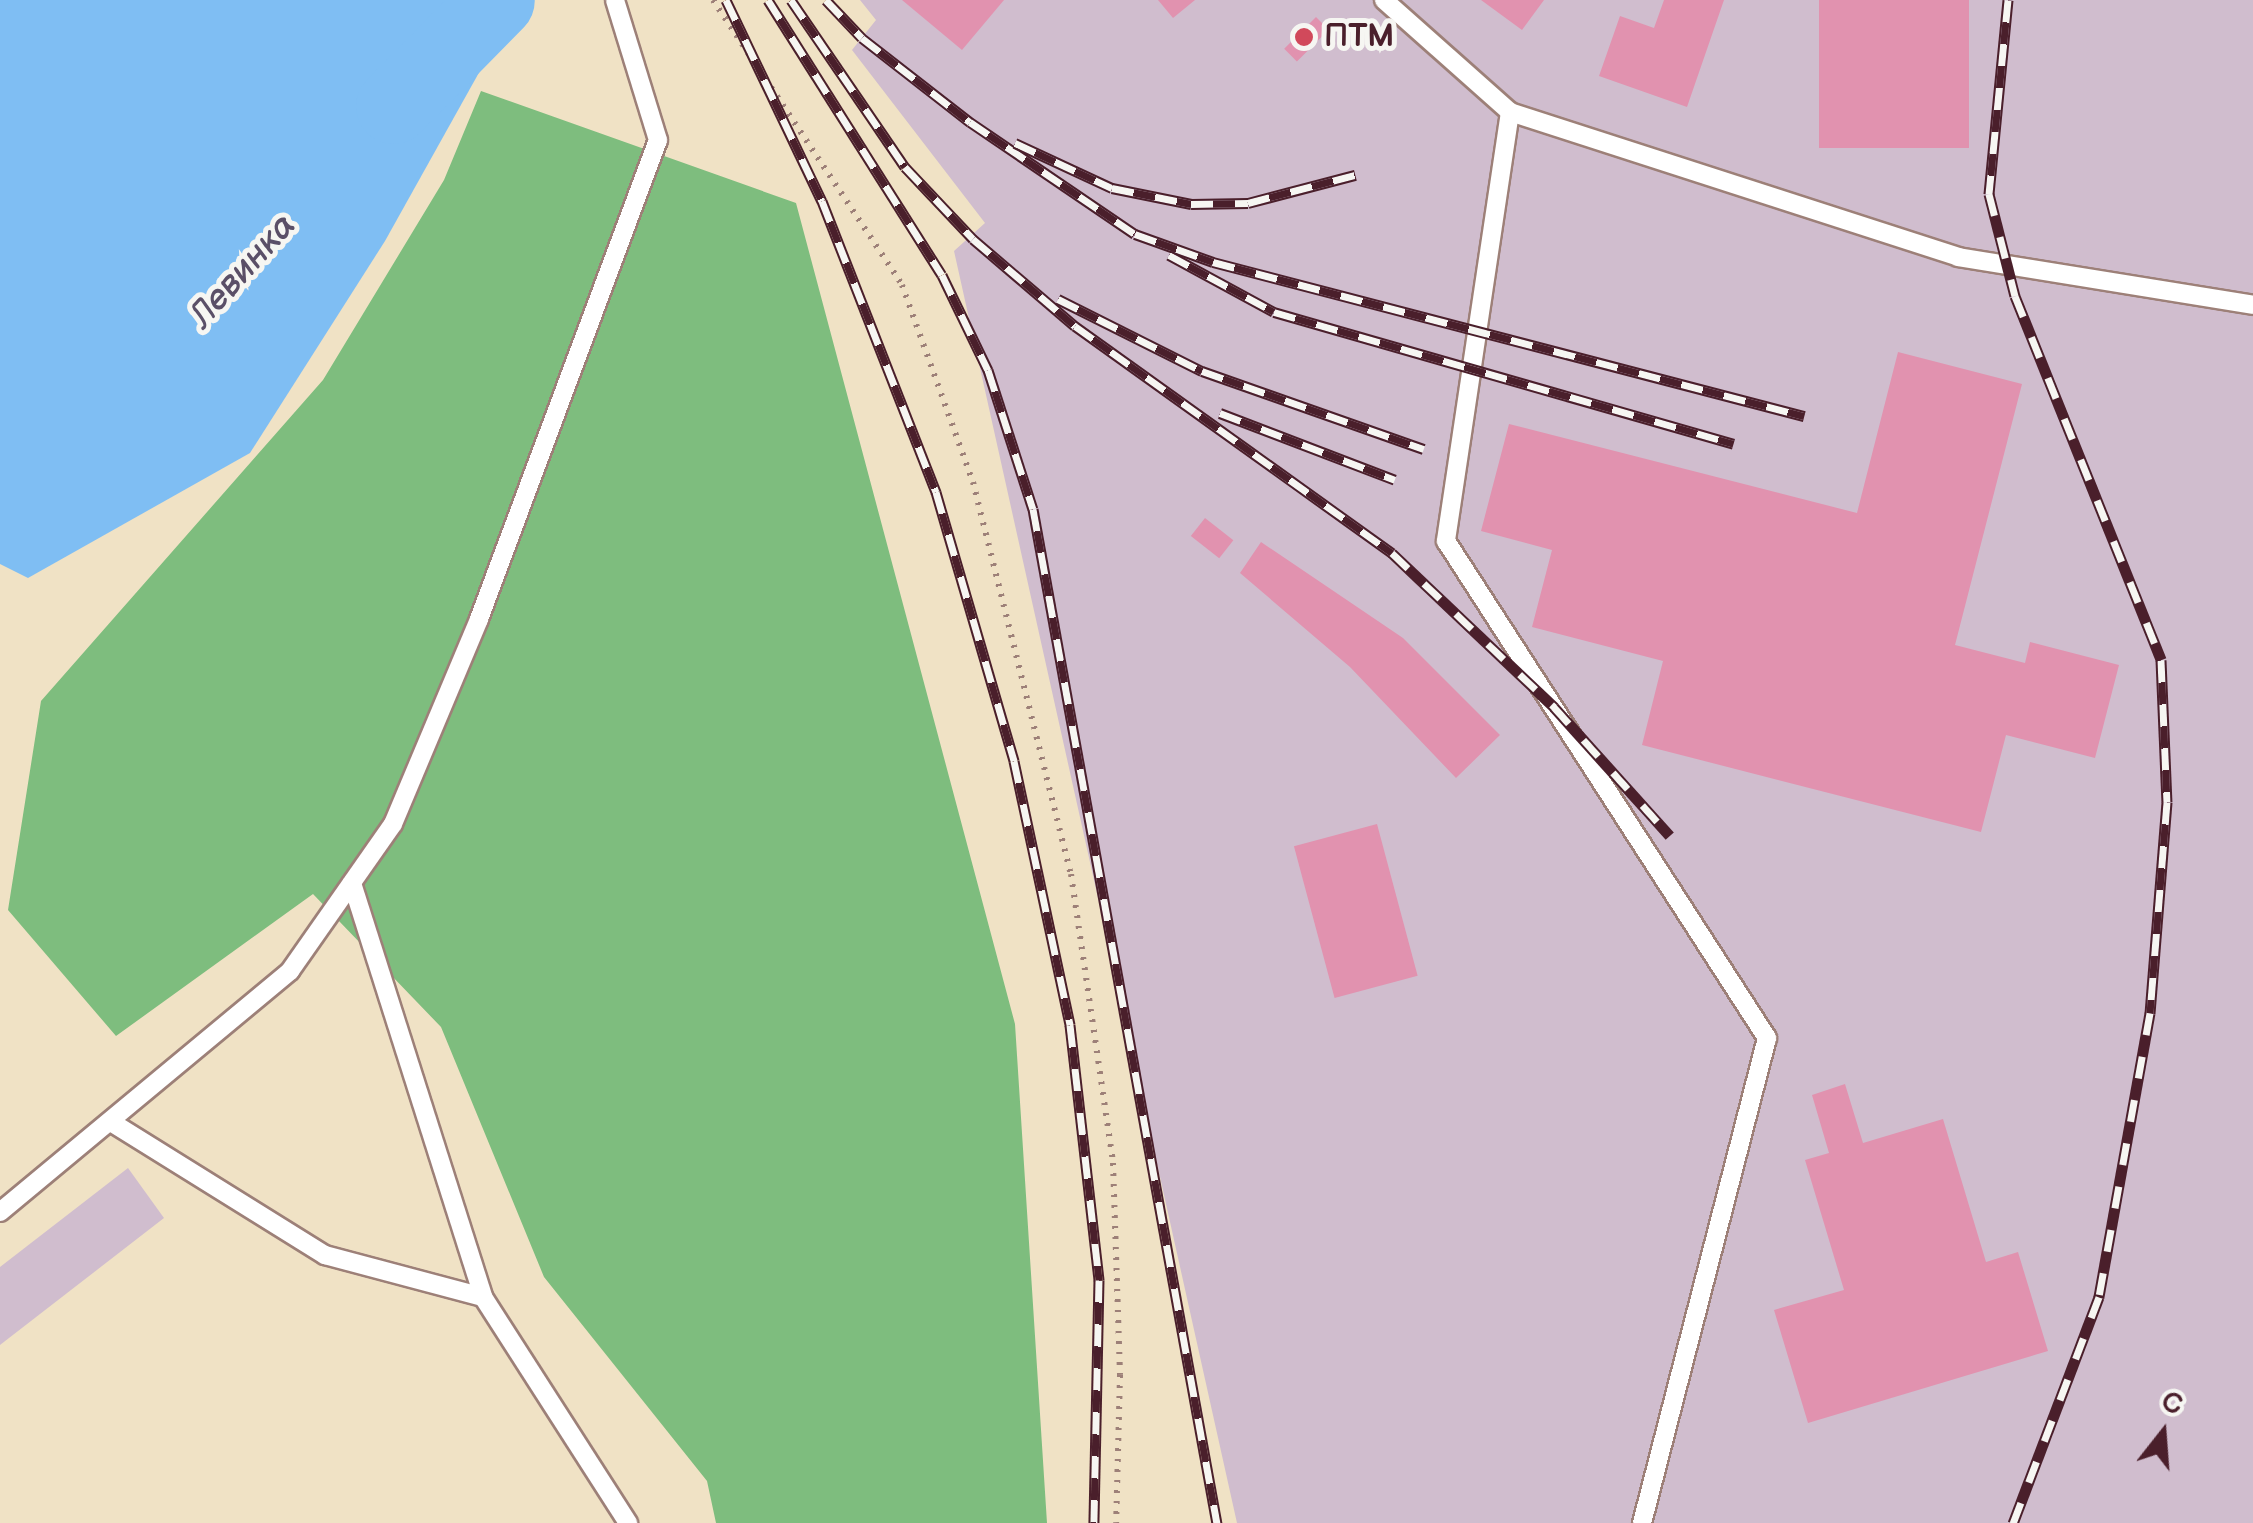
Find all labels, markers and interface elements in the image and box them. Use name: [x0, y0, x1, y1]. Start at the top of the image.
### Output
place label: ПТМ: [1324, 18, 1394, 56]
marker: ПТМ: [1293, 26, 1315, 48]
water label: Левинка: [181, 205, 305, 337]
north arrow: [2113, 1383, 2213, 1483]
text: С: [2158, 1385, 2186, 1422]

